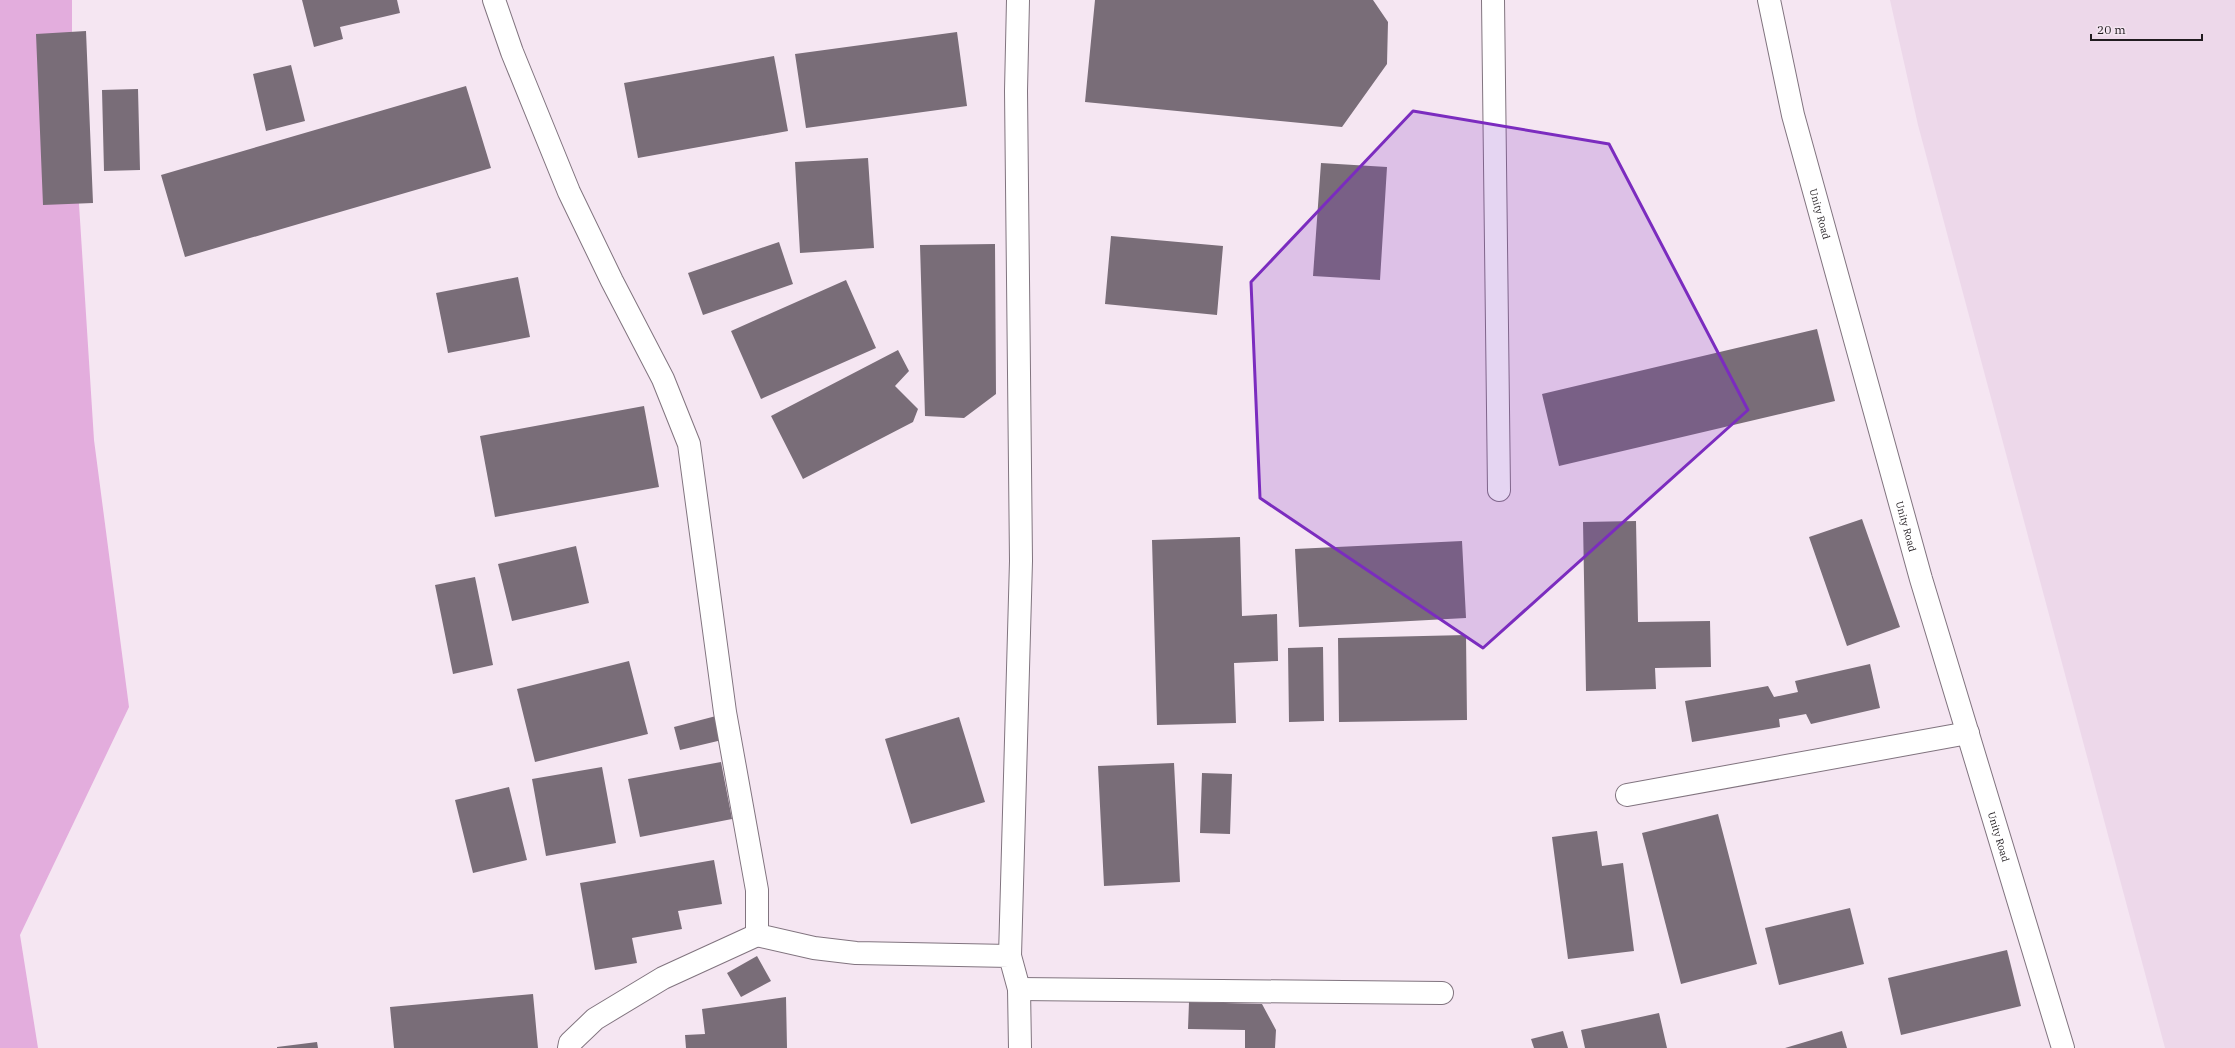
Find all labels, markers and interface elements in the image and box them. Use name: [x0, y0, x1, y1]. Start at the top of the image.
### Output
scale bar: [2091, 16, 2202, 42]
text: 20 m: [2097, 22, 2126, 37]
street label: Unity Road: [1807, 187, 1833, 241]
street label: Unity Road: [1893, 499, 1920, 553]
street label: Unity Road: [1985, 810, 2013, 863]

